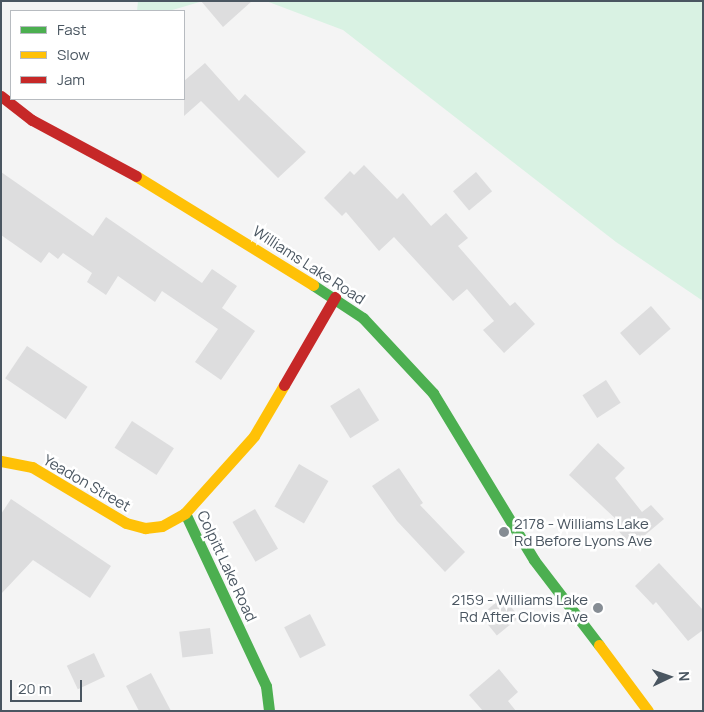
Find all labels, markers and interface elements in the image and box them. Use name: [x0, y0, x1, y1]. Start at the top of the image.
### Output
legend: [10, 10, 185, 100]
text: Fast: [57, 19, 86, 40]
text: Slow: [57, 44, 90, 65]
text: Jam: [57, 69, 85, 90]
street label: Williams Lake Road: [249, 222, 369, 308]
street label: Yeadon Street: [40, 451, 134, 515]
street label: Colpitt Lake Road: [193, 508, 261, 624]
place label: 2178 - Williams Lake Rd Before Lyons Ave: [514, 514, 652, 549]
marker: 2178 - Williams Lake Rd Before Lyons Ave: [498, 526, 510, 538]
place label: 2159 - Williams Lake Rd After Clovis Ave: [452, 590, 588, 625]
marker: 2159 - Williams Lake Rd After Clovis Ave: [592, 602, 604, 614]
north arrow: [644, 652, 694, 702]
scale bar: [12, 670, 85, 702]
text: N: [675, 671, 694, 682]
text: 20 m: [18, 678, 51, 699]

